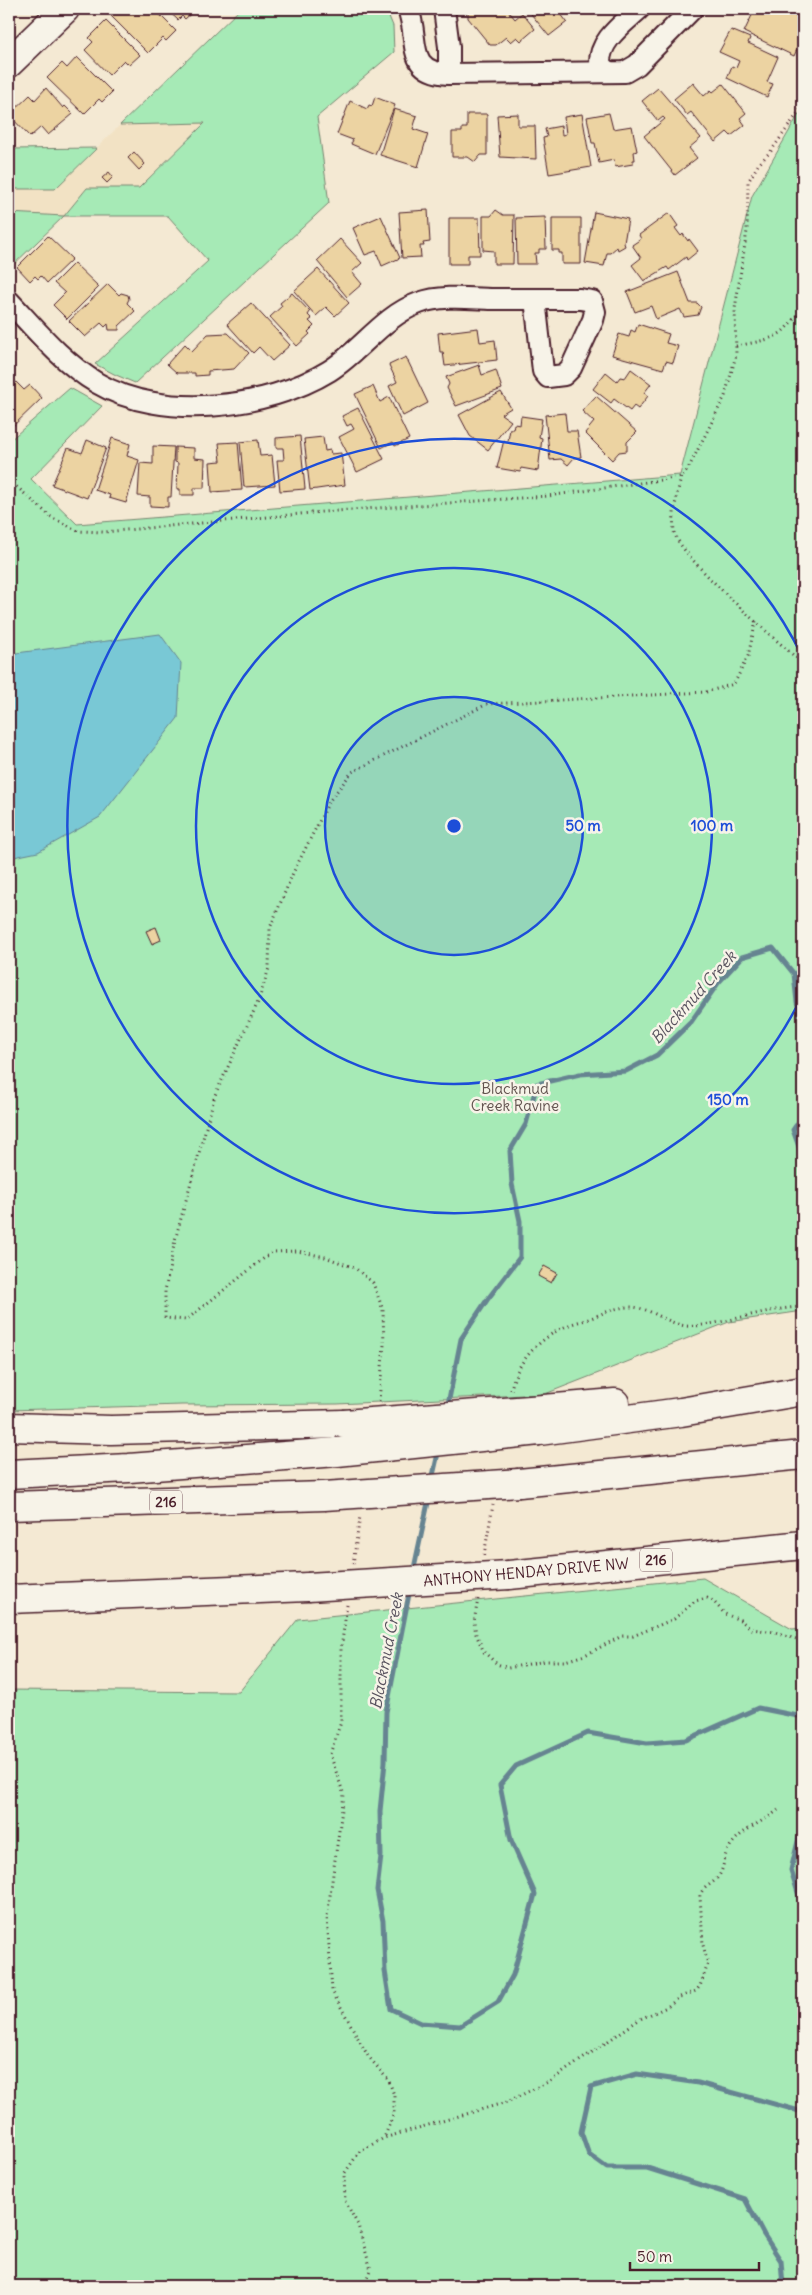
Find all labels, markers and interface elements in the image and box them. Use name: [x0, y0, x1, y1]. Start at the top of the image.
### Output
text: 50 m: [565, 816, 601, 835]
text: 100 m: [691, 816, 733, 835]
centre of rings: [445, 817, 463, 835]
water label: Blackmud Creek: [646, 945, 741, 1047]
park label: Blackmud Creek Ravine: [471, 1079, 559, 1115]
text: 150 m: [707, 1090, 749, 1109]
road number: 216: [150, 1490, 182, 1514]
road number: 216: [640, 1548, 672, 1572]
street label: ANTHONY HENDAY DRIVE NW: [422, 1554, 630, 1590]
water label: Blackmud Creek: [365, 1589, 407, 1711]
scale bar: [630, 2240, 758, 2272]
text: 50 m: [637, 2247, 672, 2266]

